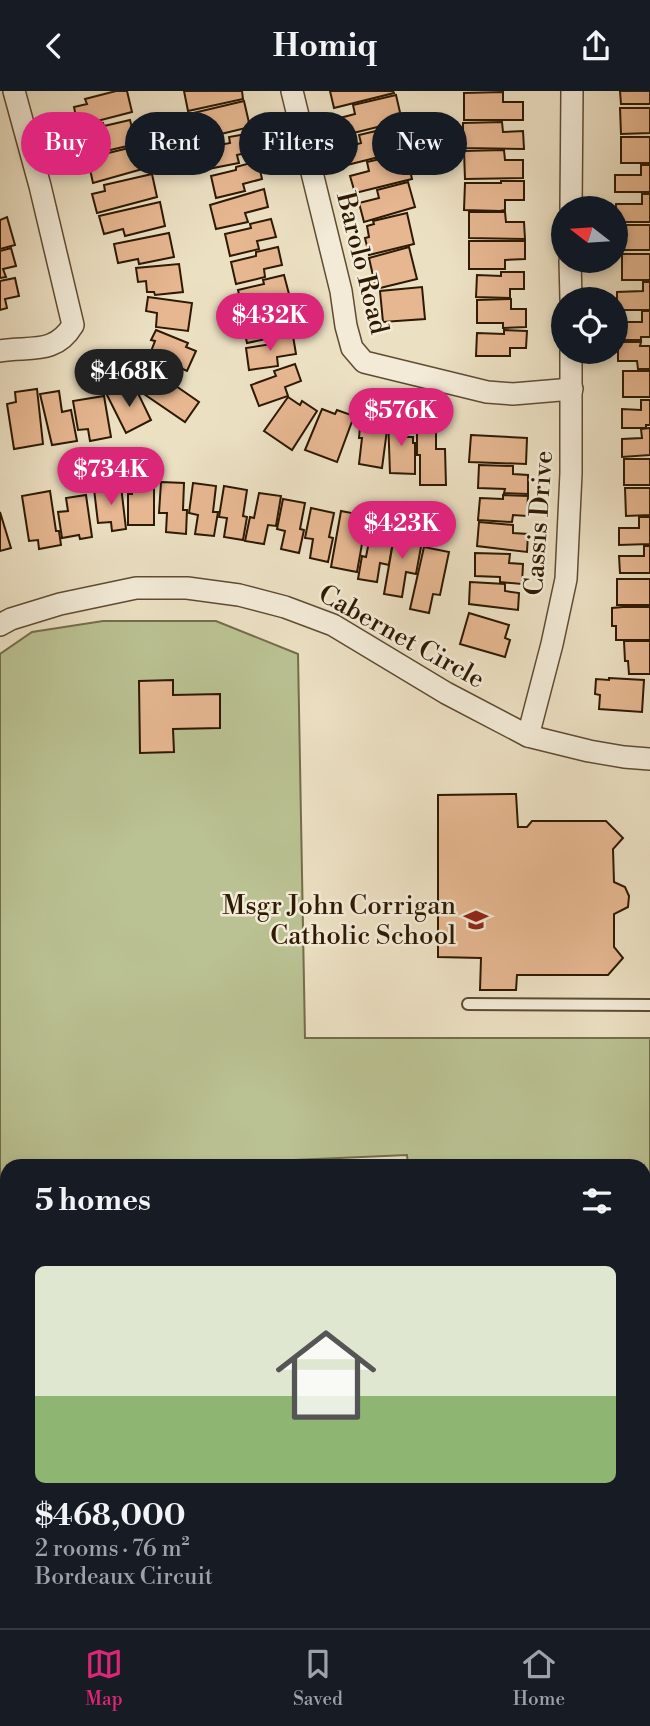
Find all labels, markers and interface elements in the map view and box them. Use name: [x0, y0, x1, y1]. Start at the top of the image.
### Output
text: Homiq: [273, 26, 377, 66]
icon: back: [35, 27, 73, 65]
icon: share: [577, 27, 615, 65]
chip: Buy: [21, 112, 111, 175]
chip: Rent: [125, 112, 225, 175]
chip: Filters: [239, 112, 358, 175]
chip: New: [372, 112, 467, 175]
street label: Barolo Road: [329, 188, 395, 338]
north arrow: [551, 196, 628, 273]
map controls: [551, 196, 628, 364]
button: locate: [551, 287, 628, 364]
pin: $432K: [221, 293, 319, 353]
text: $432K: [232, 302, 308, 330]
pin: $468K: [80, 349, 178, 409]
text: $468K: [91, 358, 167, 386]
pin: $576K: [352, 389, 450, 448]
text: $576K: [365, 397, 437, 425]
pin: $734K: [62, 447, 160, 507]
street label: Cassis Drive: [518, 449, 560, 597]
text: $734K: [73, 456, 149, 484]
pin: $423K: [353, 501, 451, 561]
text: $423K: [364, 510, 440, 538]
street label: Cabernet Circle: [313, 578, 490, 696]
place label: Msgr John Corrigan Catholic School: [222, 890, 456, 952]
school or university icon: Msgr John Corrigan Catholic School: [462, 906, 490, 934]
text: 5 homes: [35, 1182, 151, 1220]
icon: filters: [578, 1182, 616, 1220]
icon: home: [263, 1312, 389, 1438]
text: $468,000: [35, 1497, 186, 1535]
text: 2 rooms · 76 m²: [35, 1535, 190, 1563]
text: Bordeaux Circuit: [35, 1563, 213, 1591]
tab: Map: [85, 1645, 123, 1711]
tab: Saved: [293, 1645, 343, 1711]
tab: Home: [513, 1645, 565, 1711]

